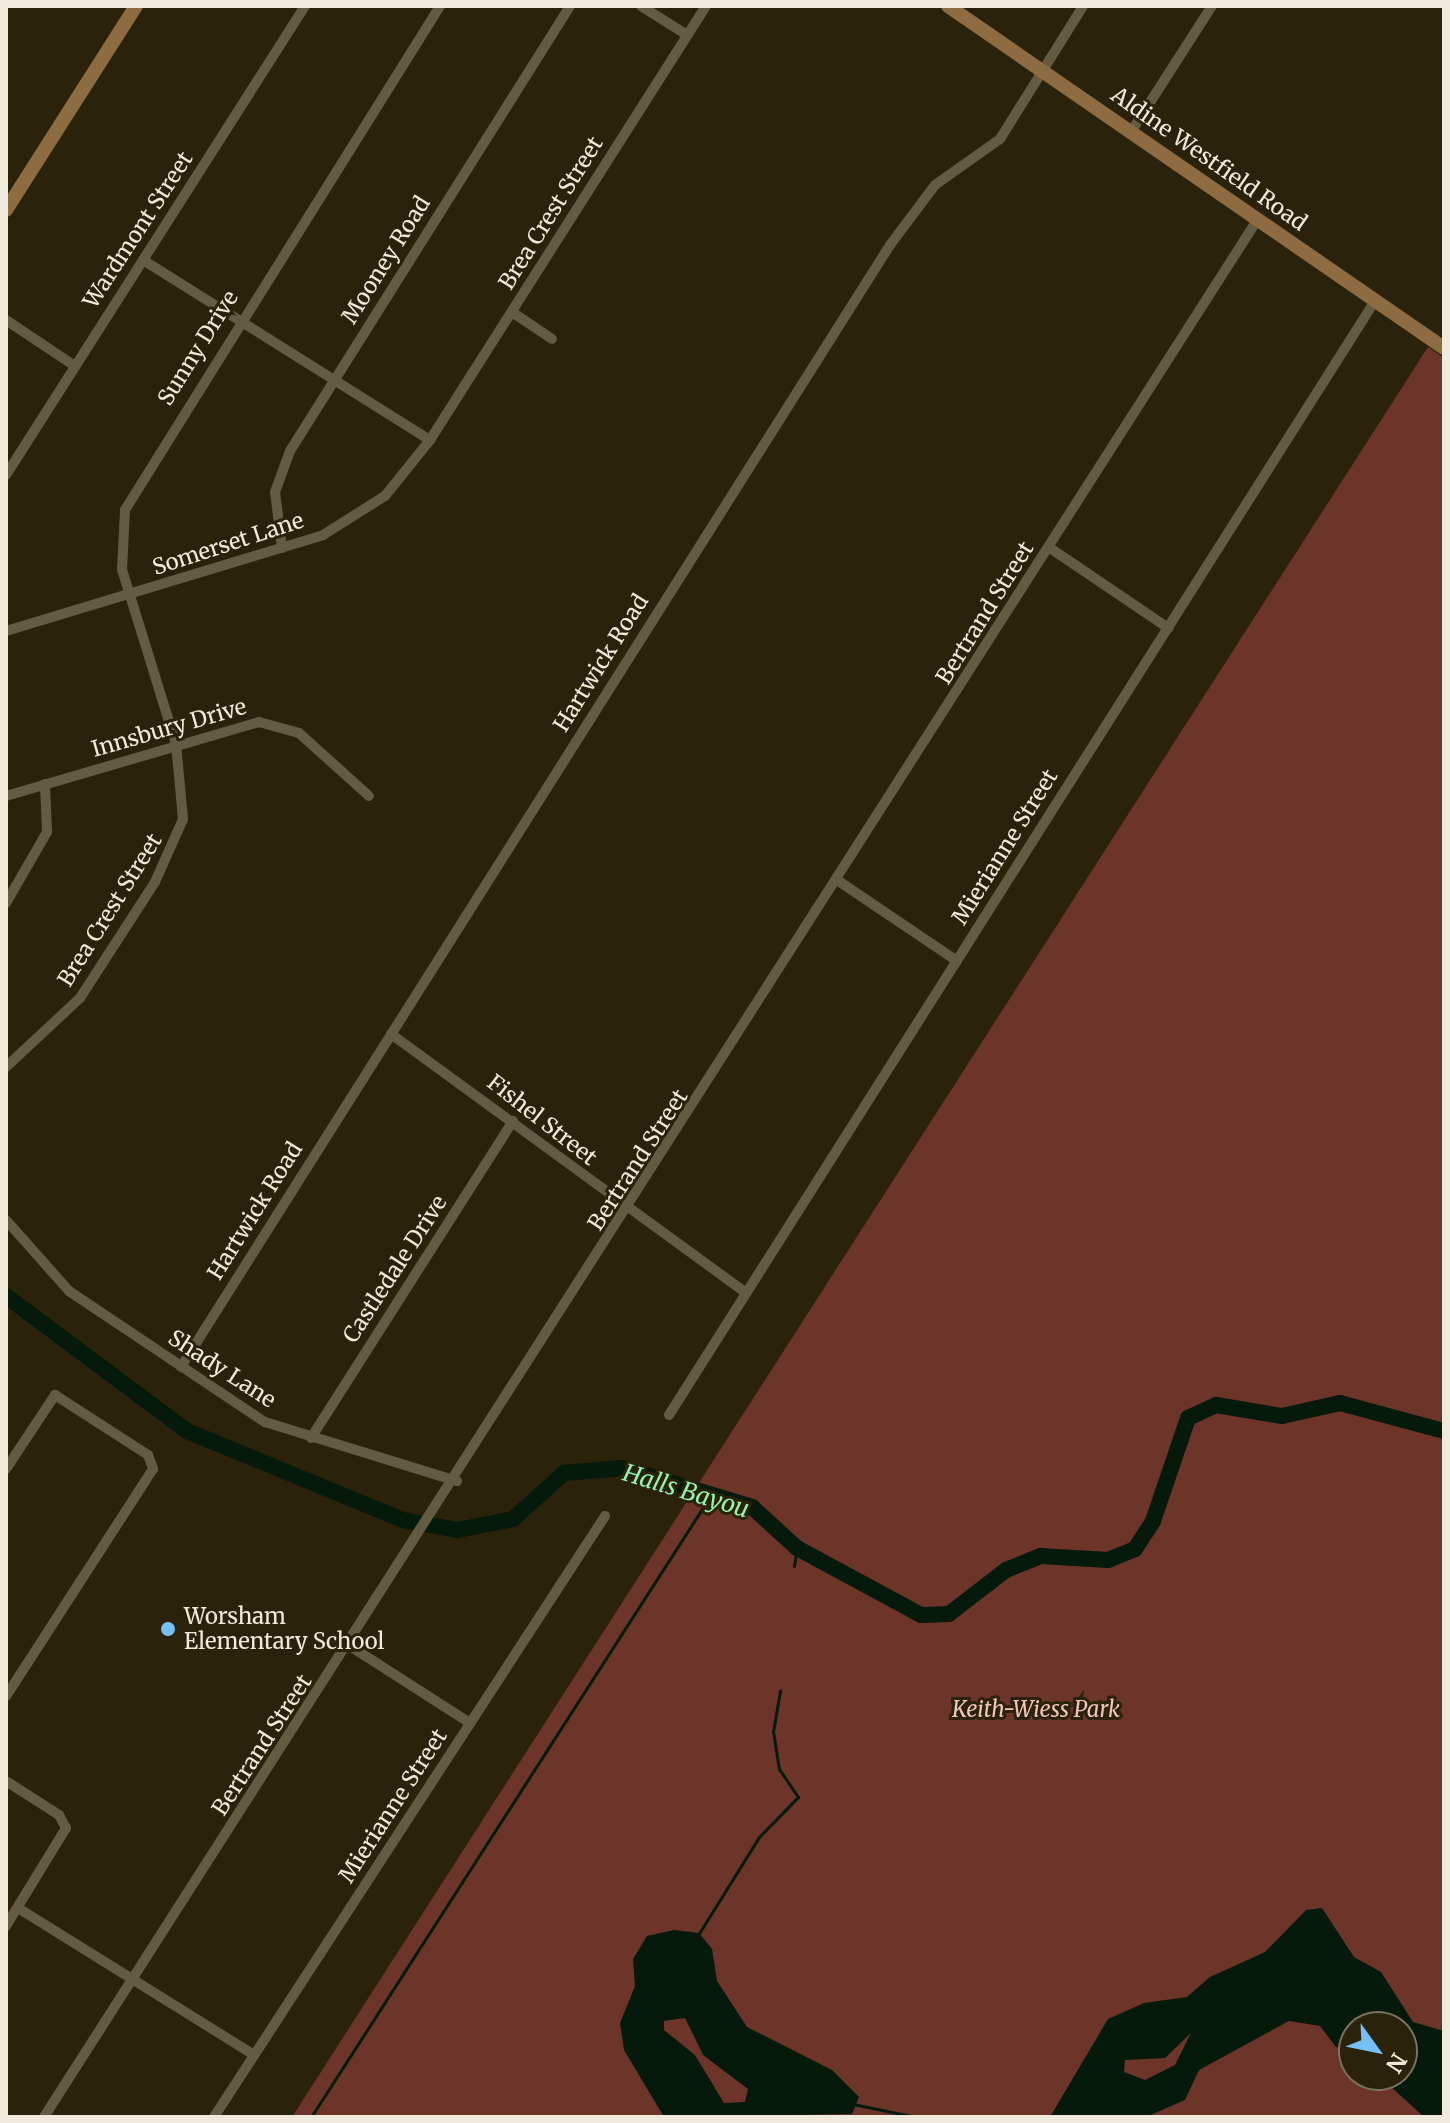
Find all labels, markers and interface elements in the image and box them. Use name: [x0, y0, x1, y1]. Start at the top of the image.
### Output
street label: Aldine Westfield Road: [1106, 82, 1312, 236]
street label: Brea Crest Street: [493, 132, 609, 294]
street label: Wardmont Street: [78, 147, 198, 313]
street label: Mooney Road: [336, 191, 436, 329]
street label: Sunny Drive: [152, 286, 244, 410]
street label: Somerset Lane: [149, 507, 307, 581]
street label: Bertrand Street: [931, 537, 1039, 689]
street label: Hartwick Road: [548, 589, 654, 737]
street label: Innsbury Drive: [89, 693, 249, 763]
street label: Mierianne Street: [947, 765, 1063, 929]
street label: Brea Crest Street: [52, 829, 168, 991]
street label: Fishel Street: [482, 1069, 602, 1171]
street label: Bertrand Street: [583, 1085, 693, 1235]
street label: Hartwick Road: [202, 1137, 308, 1285]
street label: Castledale Drive: [338, 1190, 452, 1348]
street label: Shady Lane: [163, 1325, 281, 1413]
water label: Halls Bayou: [619, 1458, 753, 1524]
place label: Worsham Elementary School: [184, 1603, 384, 1654]
marker: Worsham Elementary School: [159, 1620, 177, 1638]
street label: Bertrand Street: [207, 1670, 317, 1820]
park label: Keith-Wiess Park: [952, 1697, 1120, 1723]
street label: Mierianne Street: [333, 1724, 453, 1888]
north arrow: [1338, 2011, 1418, 2091]
text: N: [1380, 2048, 1413, 2078]

